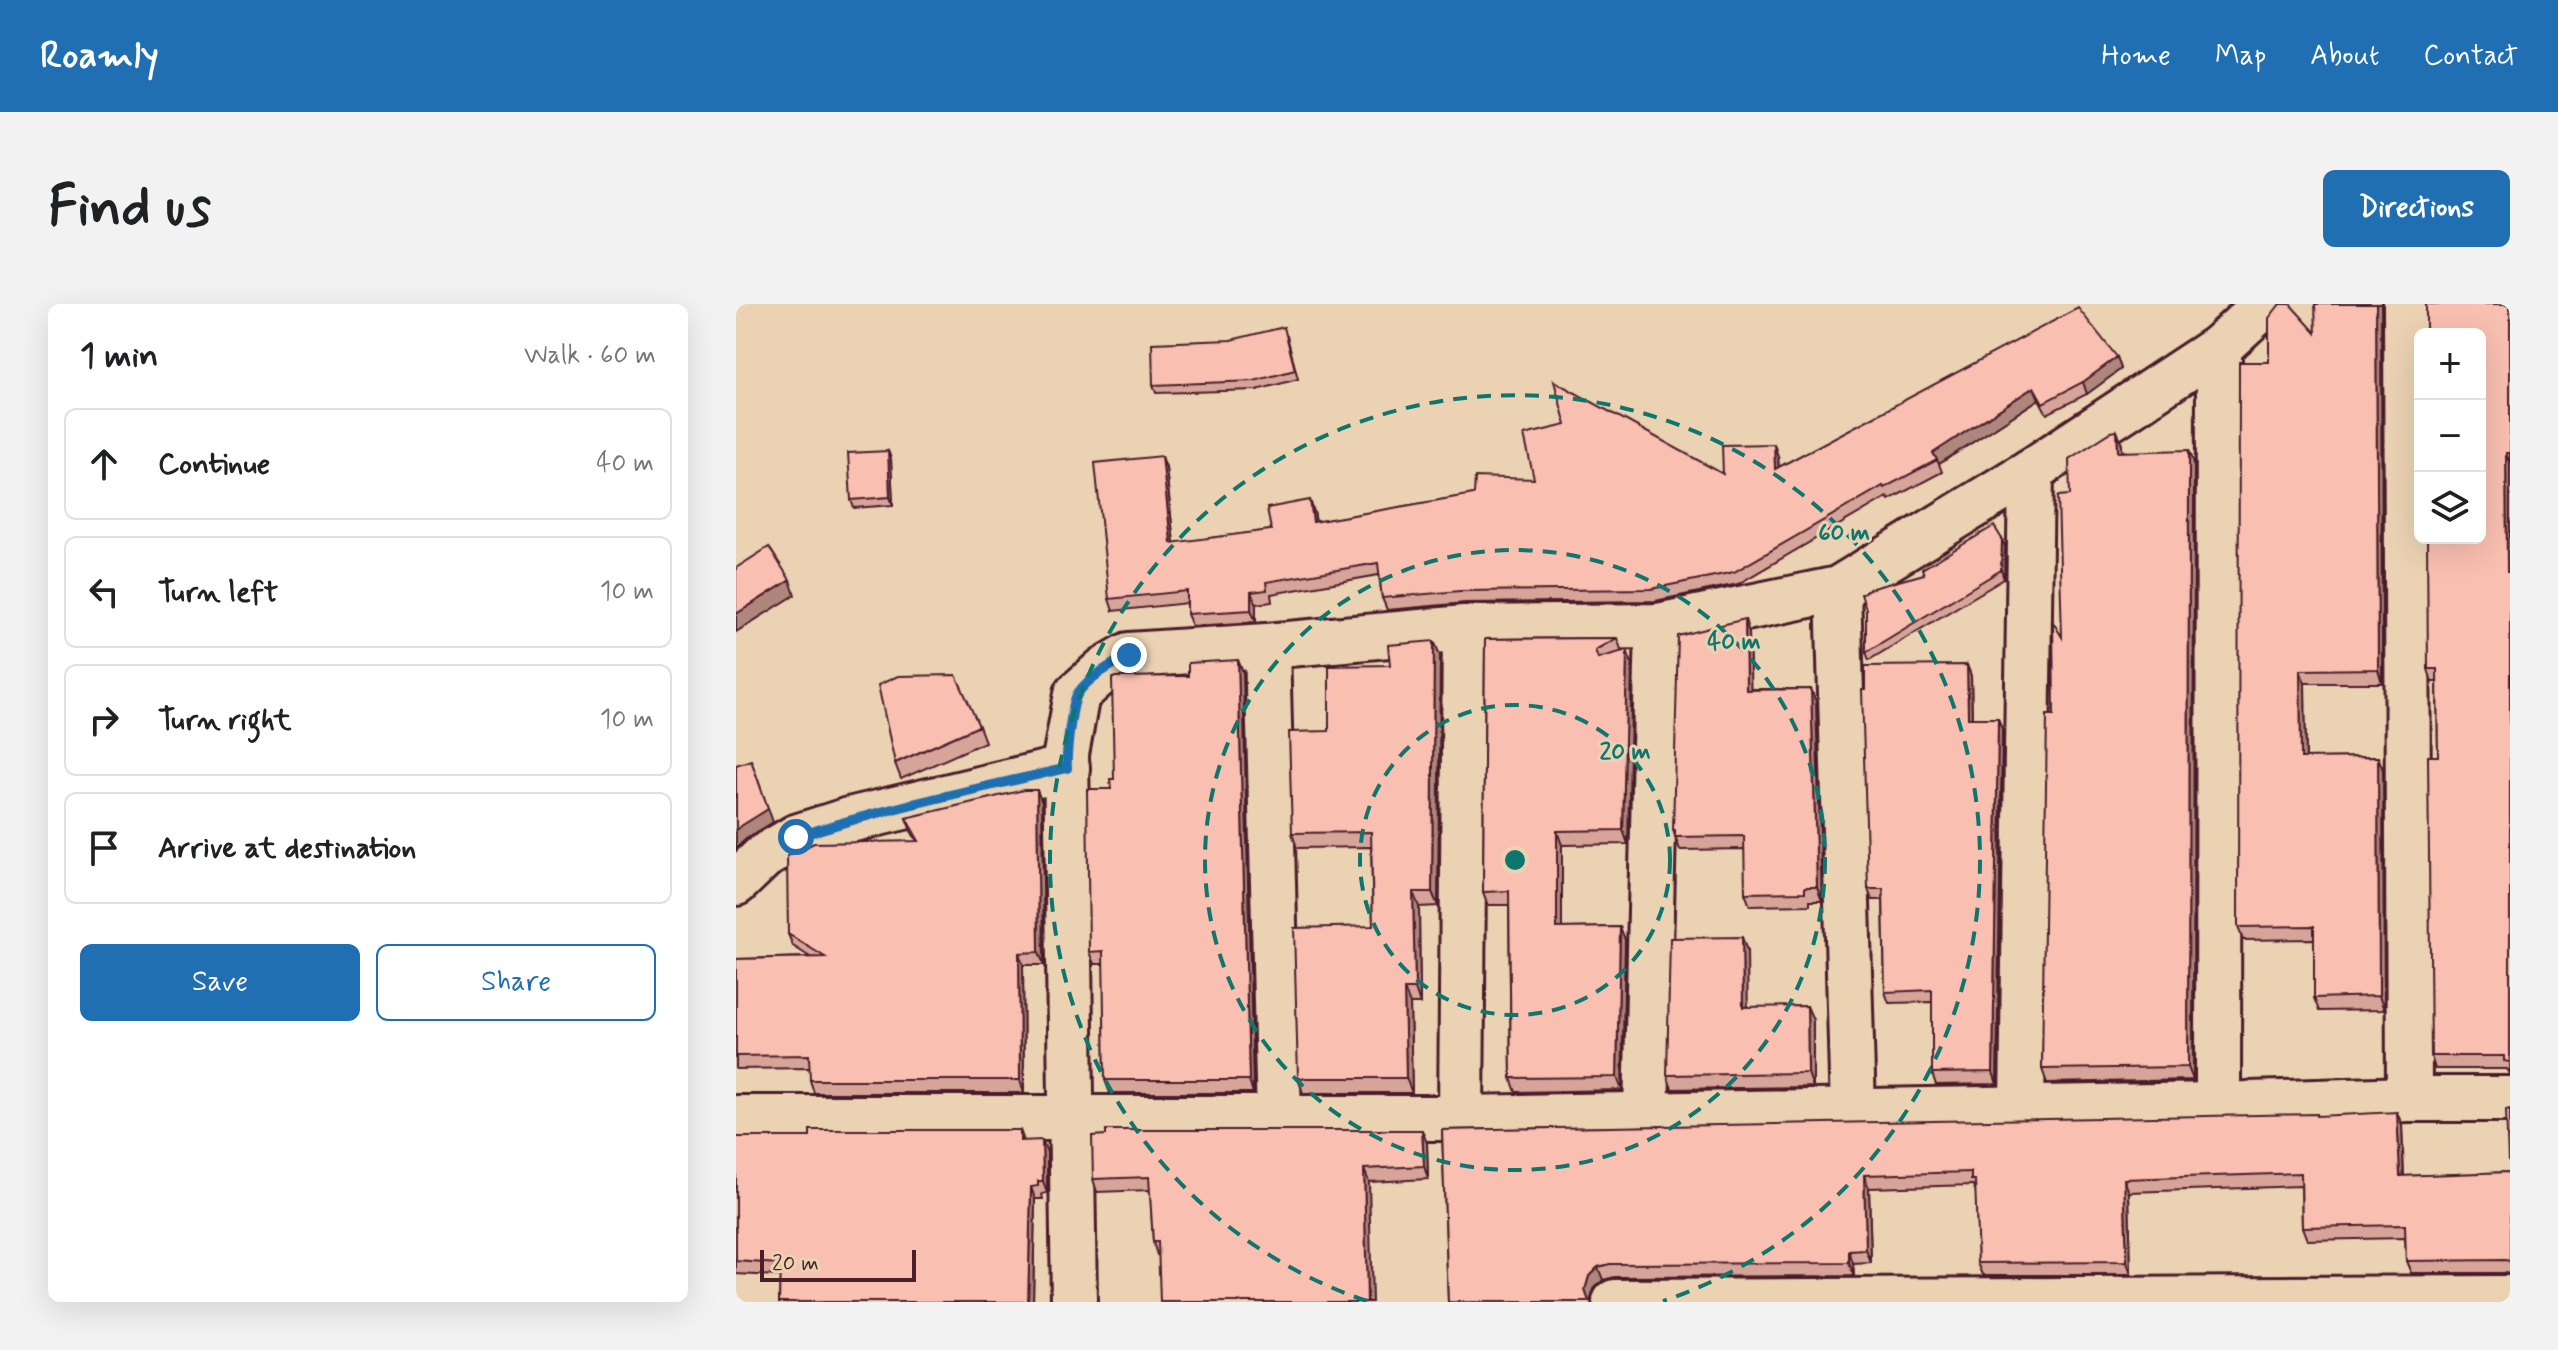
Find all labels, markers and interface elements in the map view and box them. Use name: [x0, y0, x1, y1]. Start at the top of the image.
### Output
text: Roamly: [40, 32, 159, 81]
text: Home: [2101, 38, 2171, 75]
text: Map: [2215, 38, 2266, 75]
text: About: [2310, 38, 2379, 75]
text: Contact: [2423, 38, 2518, 75]
button: Directions: [2323, 170, 2510, 247]
text: Find us: [48, 172, 211, 245]
map controls: [2414, 328, 2486, 544]
button: +: [2414, 328, 2486, 400]
text: 1 min: [80, 334, 158, 379]
text: Walk · 60 m: [524, 339, 656, 373]
button: −: [2414, 400, 2486, 472]
icon: ahead: [82, 442, 126, 486]
text: Continue: [158, 445, 270, 484]
text: 40 m: [596, 447, 654, 481]
button: layers: [2414, 472, 2486, 544]
text: 60 m: [1818, 518, 1870, 549]
icon: left: [82, 570, 126, 614]
text: Turn left: [158, 573, 278, 612]
text: 10 m: [600, 575, 654, 609]
text: 40 m: [1707, 627, 1761, 658]
route end: [1111, 637, 1147, 673]
icon: right: [82, 698, 126, 742]
text: Turn right: [158, 701, 291, 740]
text: 10 m: [600, 703, 654, 737]
text: 20 m: [1599, 737, 1651, 768]
route start: [778, 819, 814, 855]
icon: arrive: [82, 826, 126, 870]
text: Arrive at destination: [158, 829, 416, 868]
centre of rings: [1501, 846, 1529, 874]
button: Save: [80, 944, 360, 1021]
button: Share: [376, 944, 656, 1021]
scale bar: [760, 1246, 916, 1282]
text: 20 m: [772, 1250, 819, 1278]

